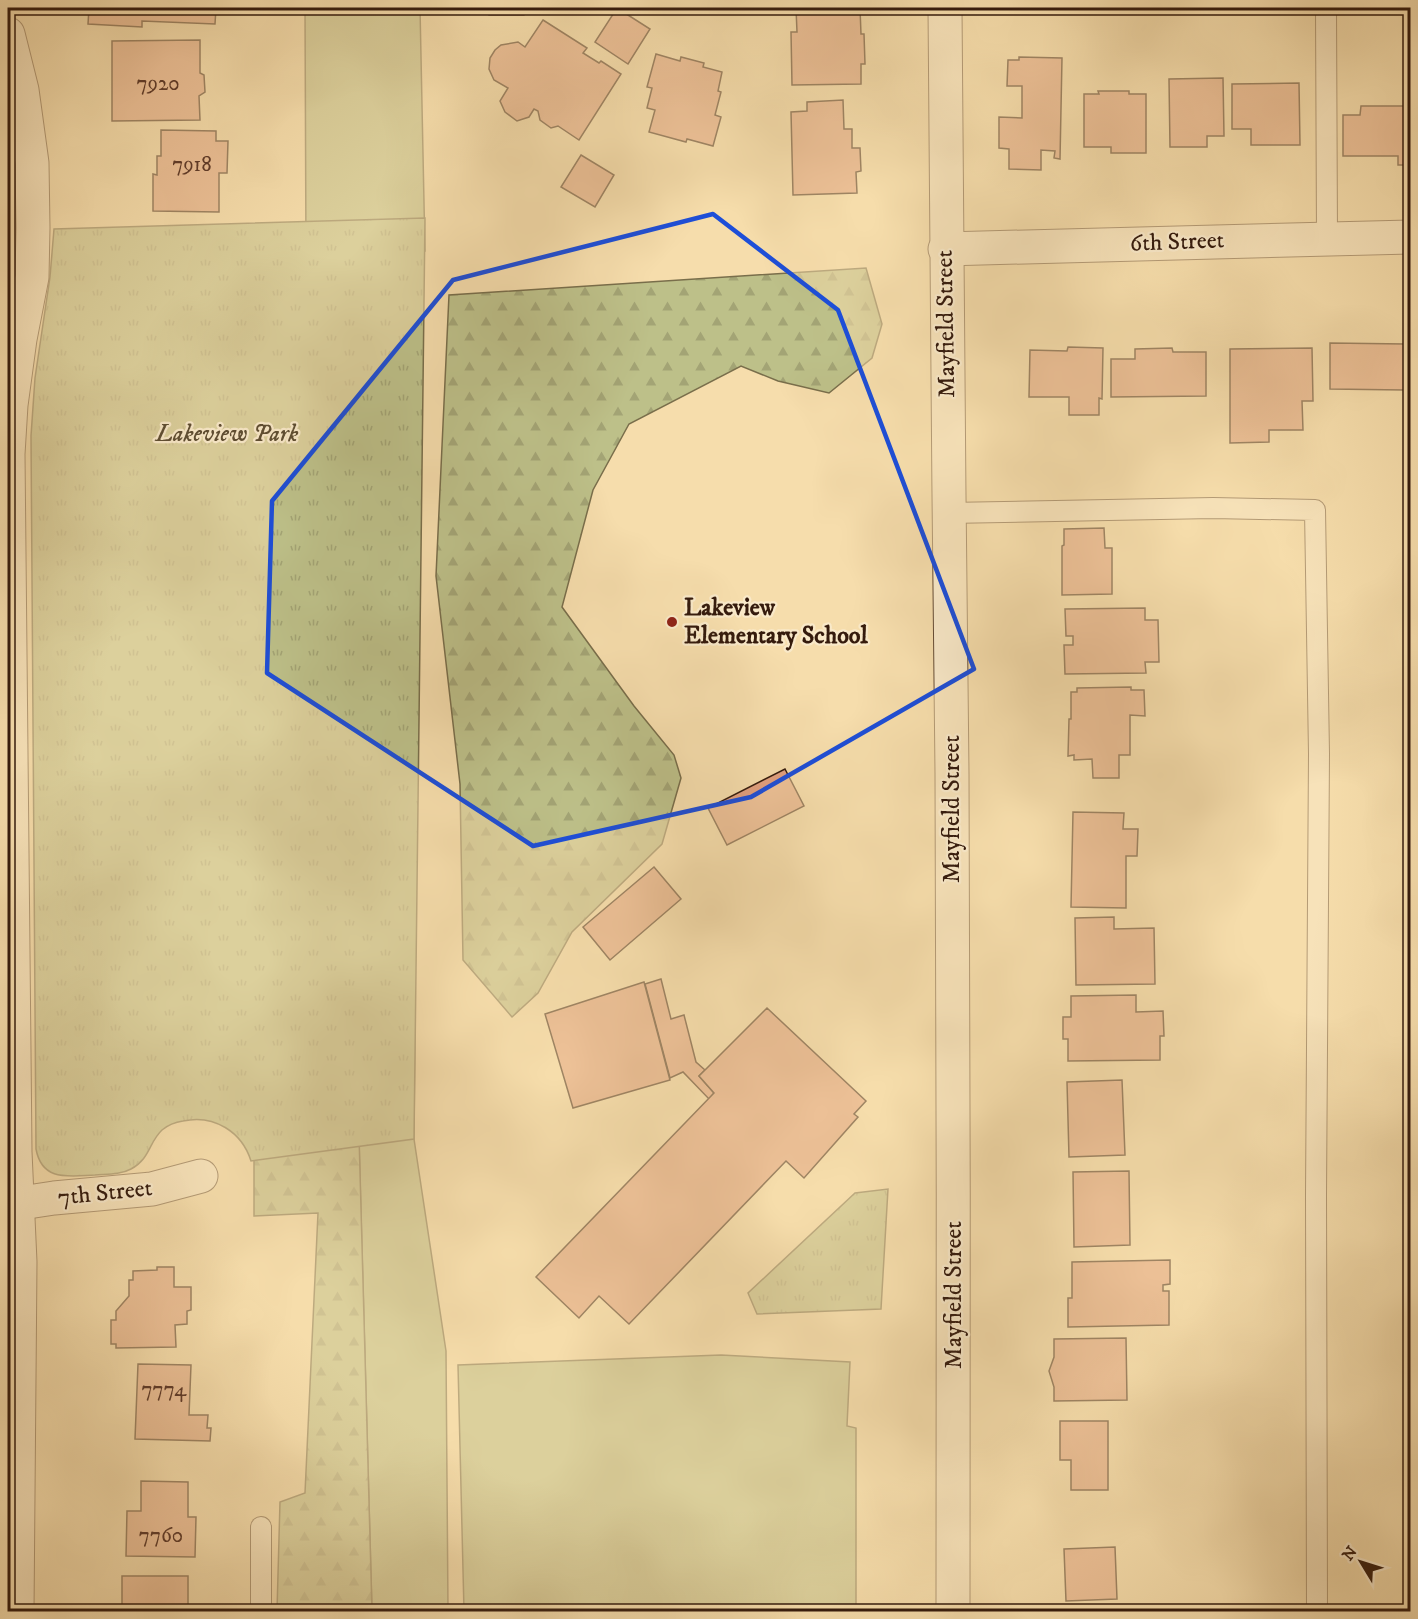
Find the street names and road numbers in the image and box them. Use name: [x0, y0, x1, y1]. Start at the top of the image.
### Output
street label: 6th Street: [1129, 225, 1225, 259]
street label: Mayfield Street: [930, 249, 962, 398]
street label: Mayfield Street: [937, 735, 967, 883]
street label: 7th Street: [56, 1173, 154, 1213]
street label: Mayfield Street: [939, 1221, 969, 1369]

